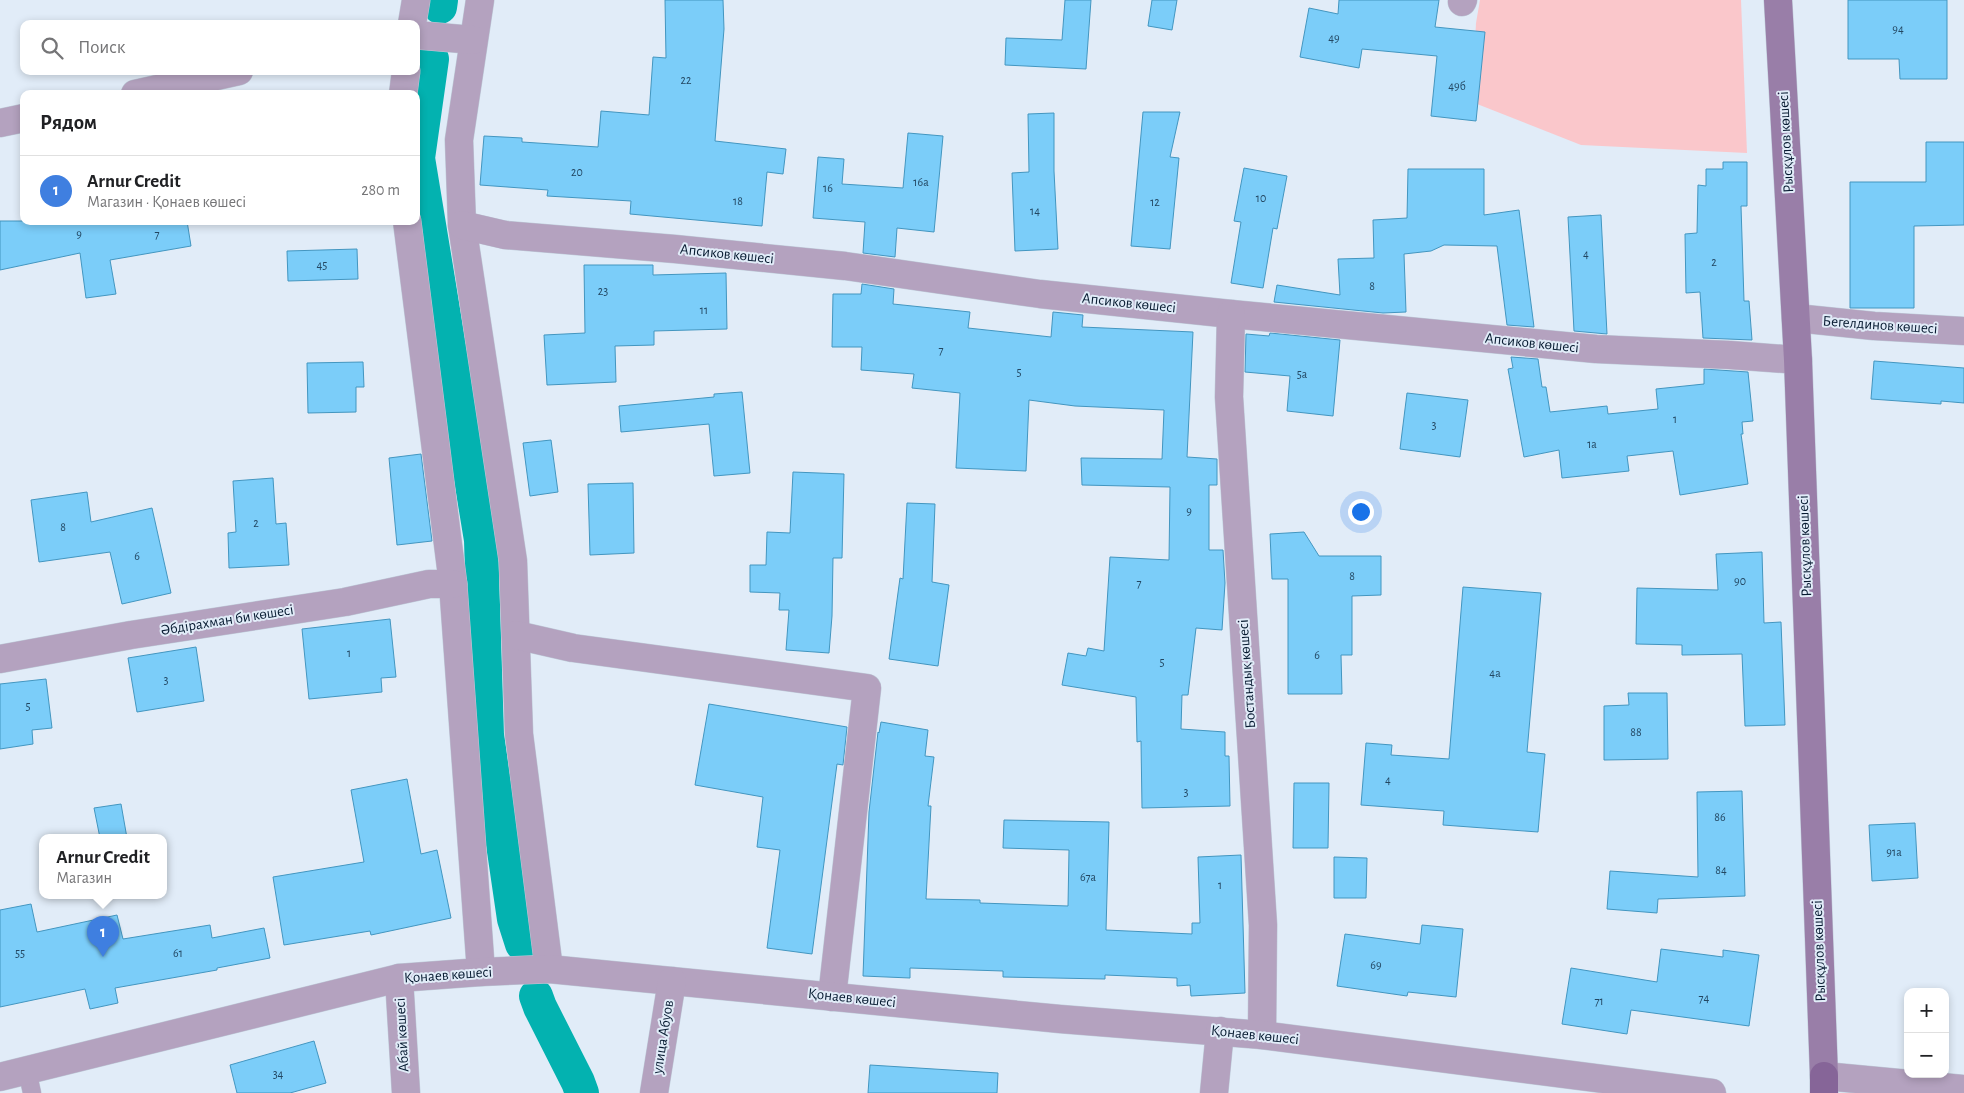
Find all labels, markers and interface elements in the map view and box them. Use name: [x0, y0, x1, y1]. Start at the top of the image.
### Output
search box: [20, 20, 420, 75]
house number: 94: [1892, 23, 1904, 35]
house number: 49: [1328, 32, 1340, 44]
icon: search: [38, 34, 66, 62]
text: Поиск: [78, 38, 125, 57]
house number: 22: [681, 74, 692, 86]
house number: 49б: [1448, 80, 1466, 92]
street label: Рысқұлов көшесі: [1776, 91, 1796, 193]
text: Рядом: [40, 112, 97, 133]
house number: 20: [571, 166, 583, 178]
text: Arnur Credit: [87, 172, 181, 191]
house number: 16а: [913, 176, 929, 188]
text: 1: [53, 182, 59, 198]
text: 280 m: [361, 182, 400, 198]
house number: 16: [823, 182, 833, 194]
house number: 10: [1256, 192, 1266, 204]
text: Магазин · Қонаев көшесі: [87, 194, 246, 210]
house number: 18: [733, 195, 743, 207]
house number: 12: [1150, 196, 1160, 208]
house number: 14: [1030, 205, 1040, 217]
house number: 9: [76, 228, 82, 240]
house number: 7: [154, 228, 160, 240]
street label: Апсиков көшесі: [679, 242, 775, 266]
house number: 4: [1583, 248, 1589, 260]
house number: 2: [1711, 256, 1717, 268]
house number: 45: [317, 259, 327, 271]
house number: 8: [1369, 280, 1375, 292]
house number: 23: [598, 285, 608, 297]
street label: Апсиков көшесі: [1081, 291, 1177, 315]
house number: 11: [700, 304, 708, 316]
street label: Бегелдинов көшесі: [1822, 314, 1938, 336]
street label: Апсиков көшесі: [1484, 331, 1580, 355]
house number: 7: [938, 344, 944, 356]
house number: 5: [1016, 366, 1022, 378]
house number: 5а: [1297, 368, 1308, 380]
house number: 1: [1673, 413, 1677, 425]
house number: 3: [1432, 419, 1437, 431]
house number: 1а: [1587, 438, 1597, 450]
street label: Рысқұлов көшесі: [1796, 495, 1814, 597]
your location: [1348, 499, 1374, 525]
house number: 9: [1186, 505, 1192, 517]
house number: 2: [253, 517, 259, 529]
house number: 8: [60, 521, 66, 533]
house number: 6: [134, 550, 140, 562]
house number: 8: [1349, 570, 1355, 582]
house number: 90: [1734, 575, 1746, 587]
house number: 7: [1136, 577, 1142, 589]
street label: Әбдірахман би көшесі: [160, 602, 294, 638]
street label: Бостандық көшесі: [1236, 619, 1258, 729]
house number: 1: [347, 647, 351, 659]
house number: 6: [1314, 649, 1320, 661]
house number: 5: [1159, 656, 1165, 668]
house number: 4а: [1489, 667, 1501, 679]
house number: 3: [164, 674, 169, 686]
house number: 5: [25, 700, 31, 712]
house number: 88: [1630, 726, 1642, 738]
house number: 4: [1385, 774, 1391, 786]
house number: 3: [1184, 786, 1189, 798]
house number: 86: [1714, 811, 1726, 823]
popup: [39, 834, 167, 899]
house number: 91а: [1886, 846, 1902, 858]
text: Arnur Credit: [56, 848, 150, 867]
house number: 84: [1715, 864, 1727, 876]
text: Магазин: [56, 870, 112, 886]
house number: 67а: [1080, 871, 1097, 883]
house number: 1: [1218, 879, 1222, 891]
street label: Рысқұлов көшесі: [1810, 900, 1828, 1002]
pin: 1: [87, 916, 119, 957]
house number: 55: [15, 947, 25, 959]
house number: 61: [173, 947, 183, 959]
house number: 69: [1370, 959, 1382, 971]
street label: Қонаев көшесі: [403, 964, 493, 986]
street label: Қонаев көшесі: [807, 986, 897, 1010]
map controls: [1904, 988, 1949, 1078]
button: +: [1904, 988, 1949, 1033]
house number: 74: [1699, 992, 1710, 1004]
house number: 71: [1594, 995, 1604, 1007]
street label: Абай көшесі: [393, 998, 411, 1072]
street label: улица Абуов: [650, 999, 676, 1076]
street label: Қонаев көшесі: [1210, 1023, 1300, 1047]
button: −: [1904, 1033, 1949, 1078]
house number: 34: [273, 1068, 284, 1080]

